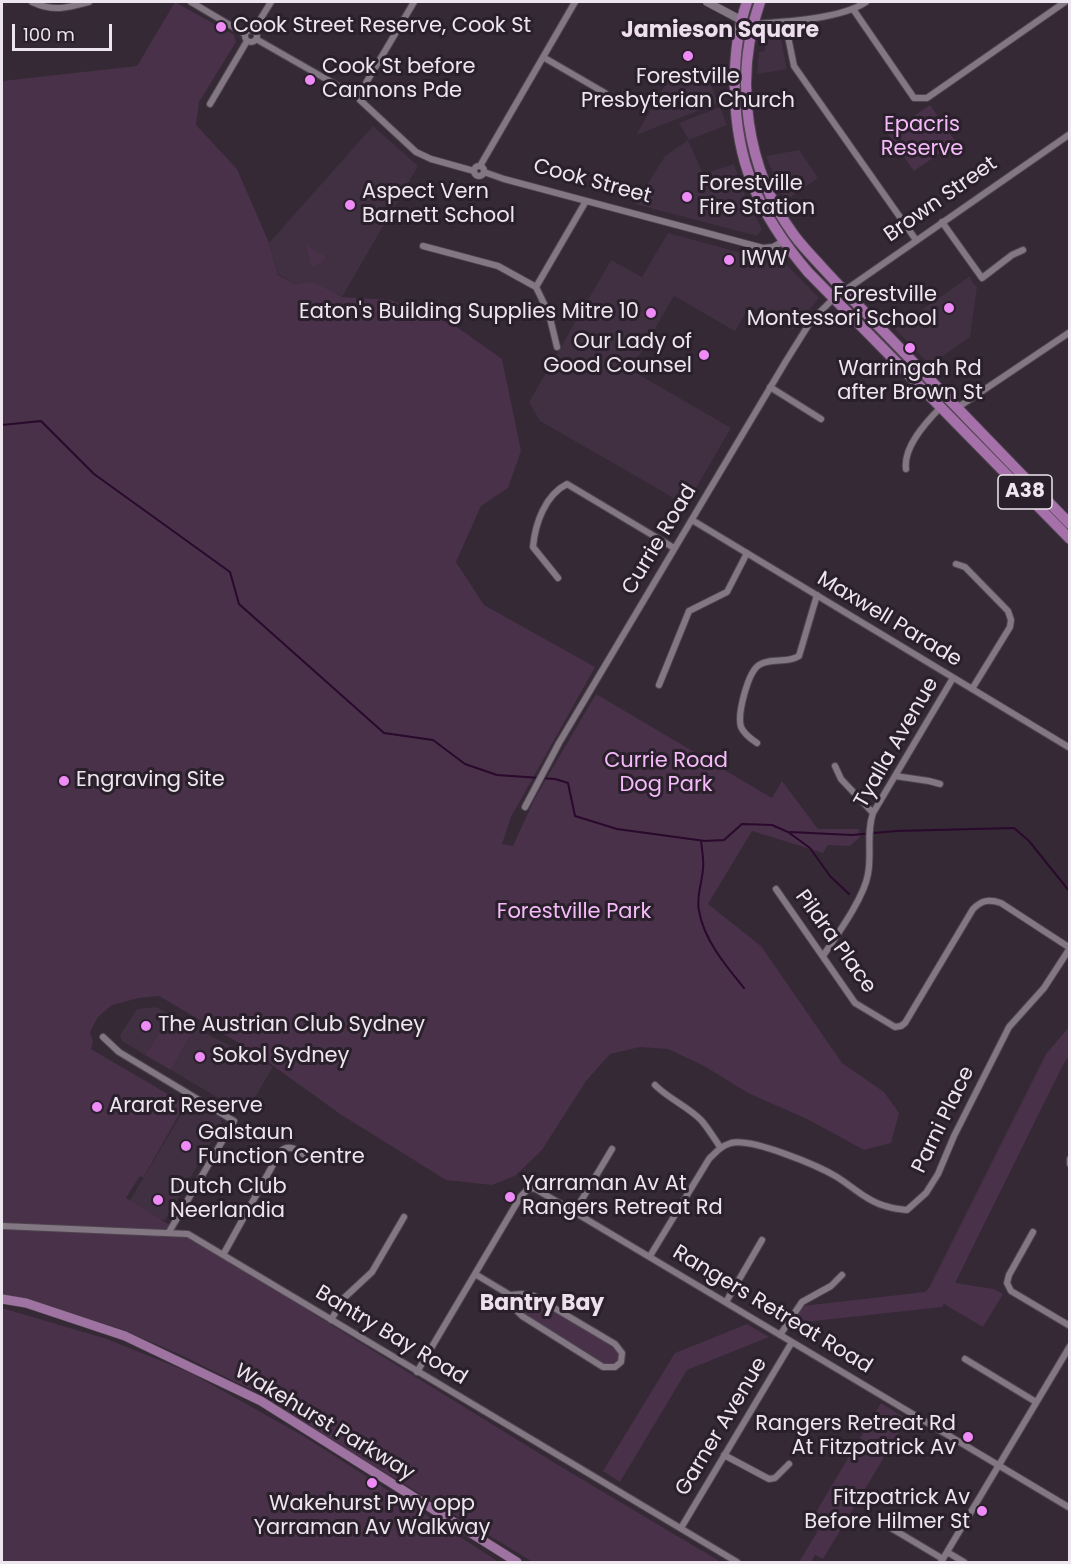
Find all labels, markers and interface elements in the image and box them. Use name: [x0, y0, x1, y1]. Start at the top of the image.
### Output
scale bar: [15, 12, 116, 50]
place label: Cook Street Reserve, Cook St: [233, 14, 531, 40]
district label: Jamieson Square: [621, 18, 819, 44]
marker: Cook Street Reserve, Cook St: [214, 20, 228, 34]
text: 100 m: [23, 22, 75, 47]
marker: Forestville Presbyterian Church: [681, 49, 695, 63]
place label: Cook St before Cannons Pde: [322, 55, 476, 105]
place label: Forestville Presbyterian Church: [581, 65, 795, 115]
marker: Cook St before Cannons Pde: [303, 73, 317, 87]
park label: Epacris Reserve: [881, 113, 963, 163]
street label: Brown Street: [880, 152, 1002, 248]
street label: Cook Street: [530, 154, 654, 210]
place label: Forestville Fire Station: [699, 172, 815, 222]
place label: Aspect Vern Barnett School: [362, 180, 515, 230]
marker: Forestville Fire Station: [680, 190, 694, 204]
marker: Aspect Vern Barnett School: [343, 198, 357, 212]
place label: IWW: [741, 247, 787, 273]
marker: IWW: [722, 253, 736, 267]
place label: Forestville Montessori School: [747, 283, 937, 333]
place label: Eaton's Building Supplies Mitre 10: [299, 300, 639, 326]
marker: Forestville Montessori School: [942, 301, 956, 315]
marker: Eaton's Building Supplies Mitre 10: [644, 306, 658, 320]
place label: Our Lady of Good Counsel: [543, 330, 692, 380]
marker: Warringah Rd after Brown St: [903, 341, 917, 355]
marker: Our Lady of Good Counsel: [697, 348, 711, 362]
place label: Warringah Rd after Brown St: [837, 357, 983, 407]
road number: A38: [998, 475, 1052, 509]
street label: Currie Road: [617, 480, 703, 600]
street label: Maxwell Parade: [812, 567, 966, 673]
street label: Tyalla Avenue: [849, 673, 945, 813]
park label: Currie Road Dog Park: [604, 749, 728, 799]
place label: Engraving Site: [76, 768, 225, 794]
marker: Engraving Site: [57, 774, 71, 788]
street label: Pildra Place: [789, 885, 881, 999]
park label: Forestville Park: [497, 900, 651, 926]
place label: The Austrian Club Sydney: [158, 1013, 425, 1039]
marker: The Austrian Club Sydney: [139, 1019, 153, 1033]
place label: Sokol Sydney: [212, 1044, 349, 1070]
marker: Sokol Sydney: [193, 1050, 207, 1064]
street label: Parni Place: [907, 1062, 981, 1178]
place label: Ararat Reserve: [109, 1094, 263, 1120]
marker: Ararat Reserve: [90, 1100, 104, 1114]
place label: Galstaun Function Centre: [198, 1121, 365, 1171]
marker: Galstaun Function Centre: [179, 1139, 193, 1153]
place label: Yarraman Av At Rangers Retreat Rd: [522, 1172, 723, 1222]
place label: Dutch Club Neerlandia: [170, 1175, 287, 1225]
marker: Yarraman Av At Rangers Retreat Rd: [503, 1190, 517, 1204]
marker: Dutch Club Neerlandia: [151, 1193, 165, 1207]
street label: Rangers Retreat Road: [668, 1240, 876, 1380]
street label: Bantry Bay Road: [311, 1281, 471, 1391]
district label: Bantry Bay: [480, 1291, 604, 1317]
street label: Garner Avenue: [671, 1353, 773, 1501]
street label: Wakehurst Parkway: [229, 1359, 419, 1487]
place label: Rangers Retreat Rd At Fitzpatrick Av: [755, 1412, 956, 1462]
marker: Rangers Retreat Rd At Fitzpatrick Av: [961, 1430, 975, 1444]
marker: Wakehurst Pwy opp Yarraman Av Walkway: [365, 1476, 379, 1490]
place label: Fitzpatrick Av Before Hilmer St: [804, 1486, 970, 1536]
place label: Wakehurst Pwy opp Yarraman Av Walkway: [254, 1492, 490, 1542]
marker: Fitzpatrick Av Before Hilmer St: [975, 1504, 989, 1518]

